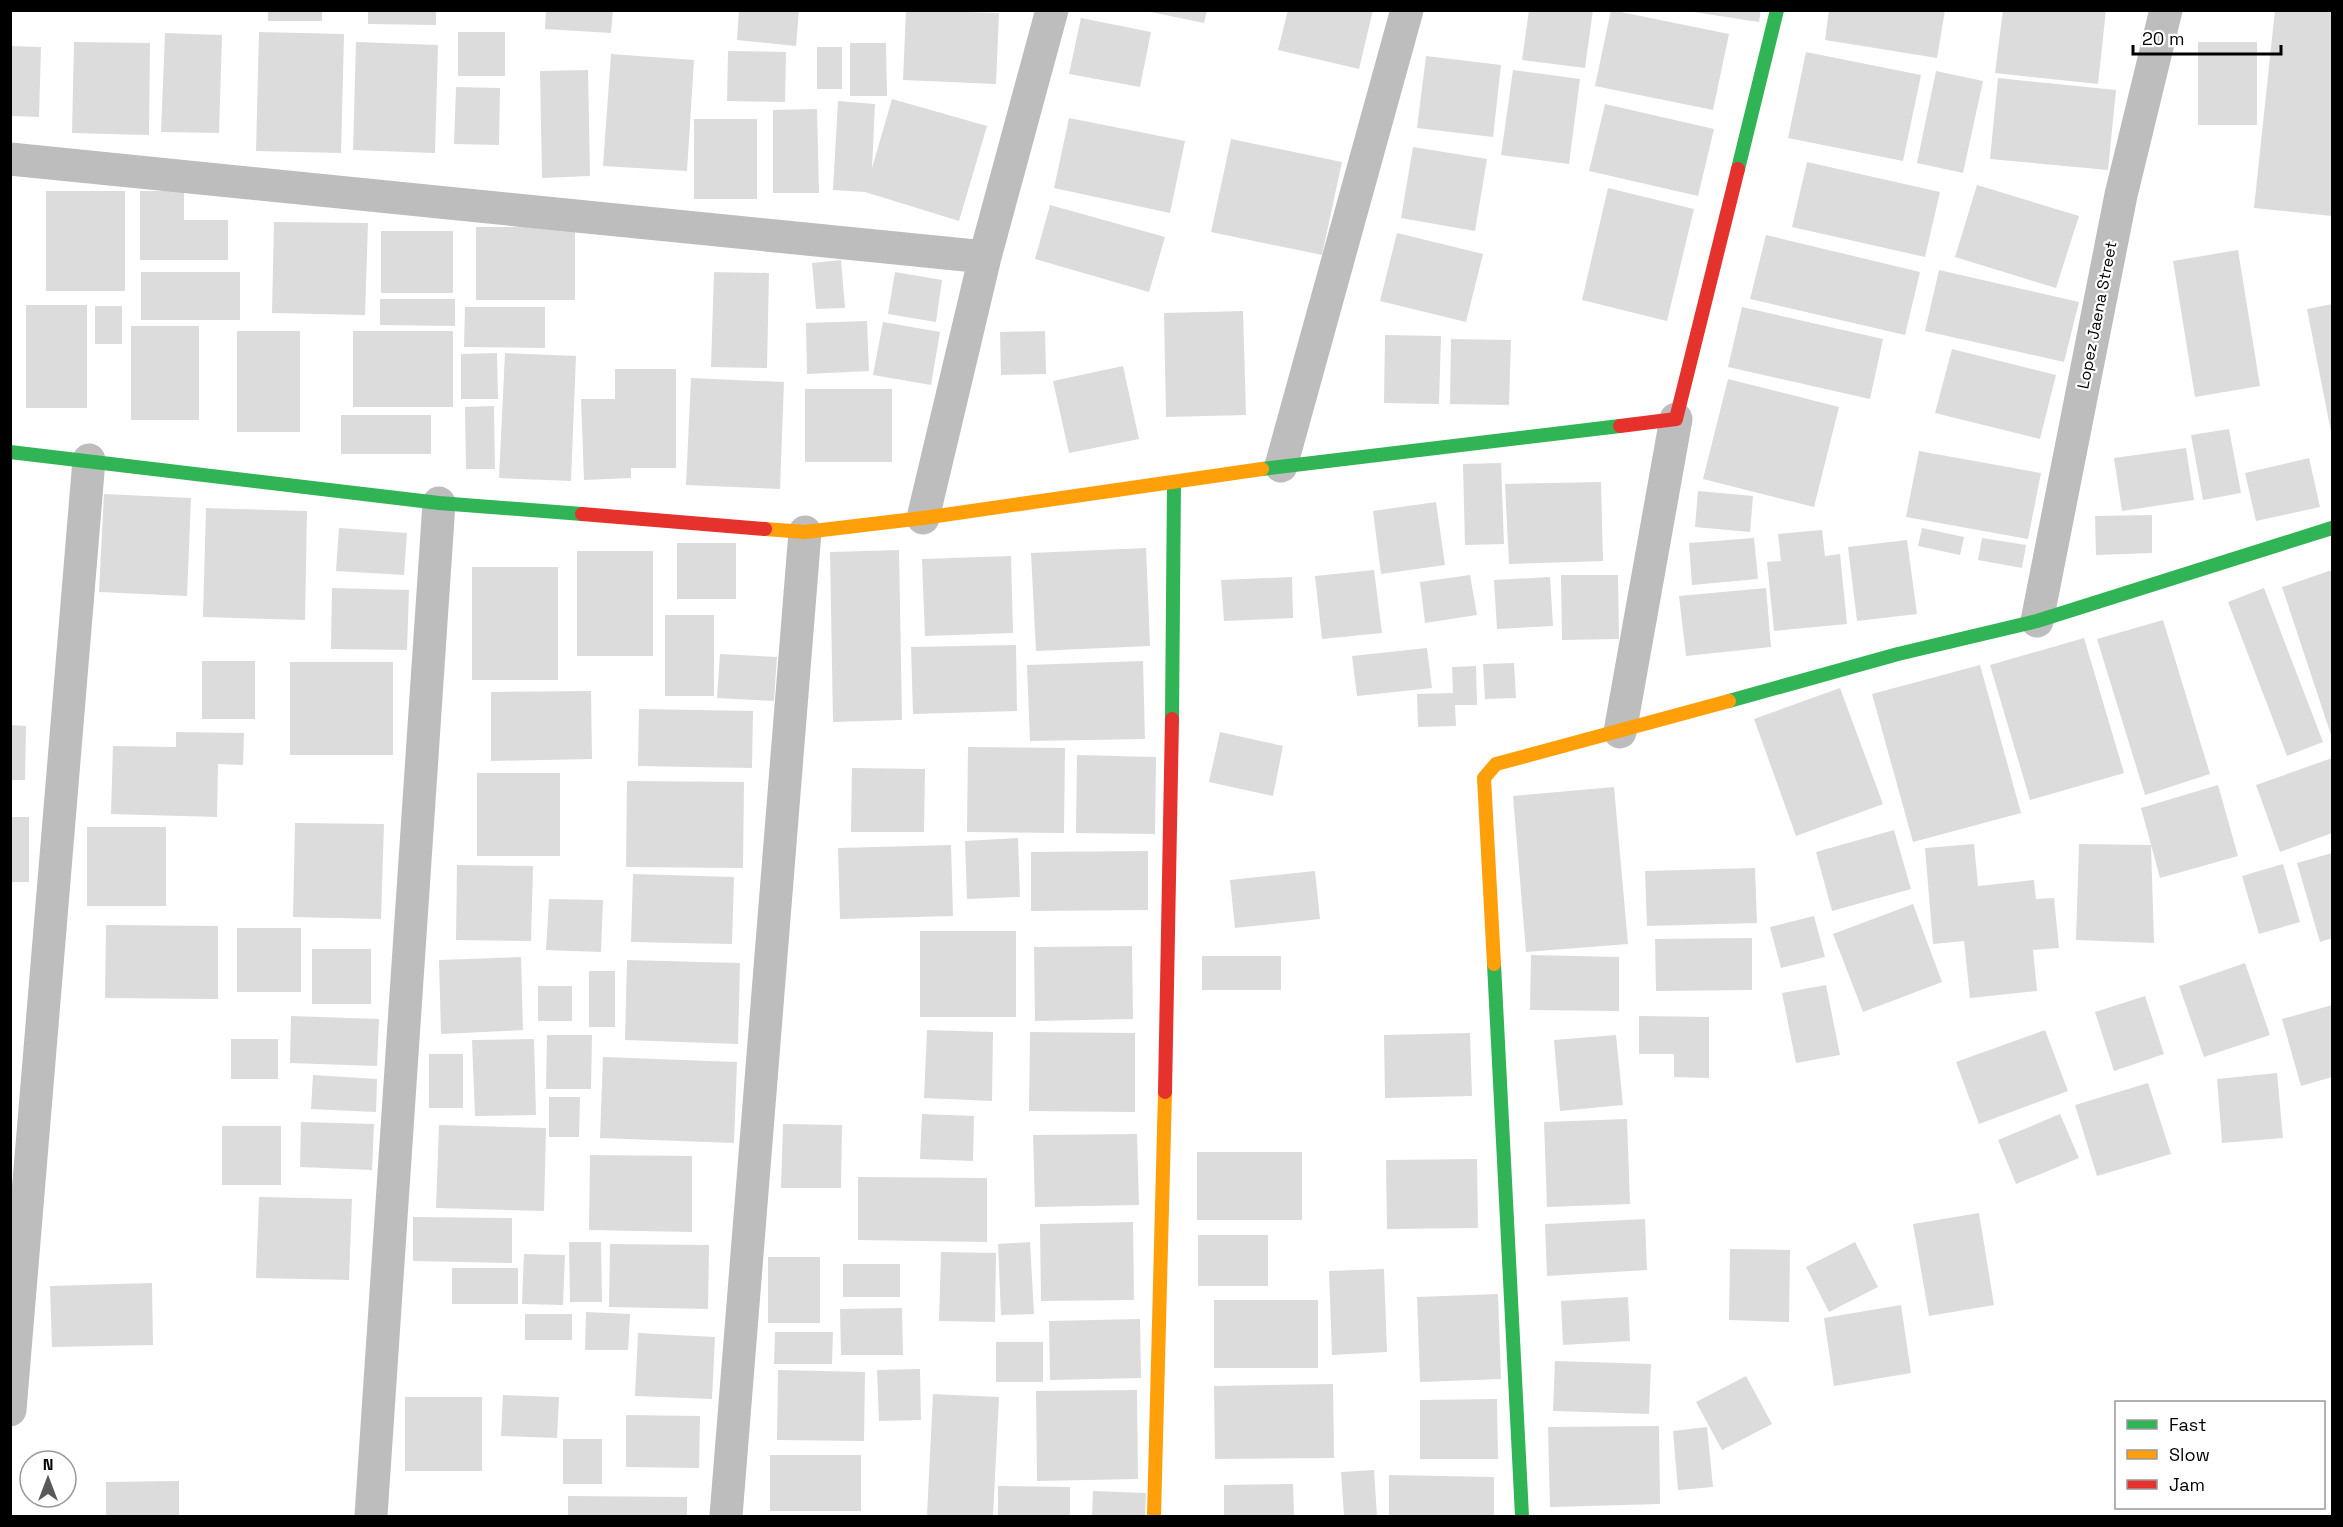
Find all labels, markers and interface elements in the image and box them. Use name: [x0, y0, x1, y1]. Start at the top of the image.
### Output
scale bar: [2133, 18, 2282, 56]
text: 20 m: [2142, 27, 2185, 50]
street label: Lopez Jaena Street: [2072, 239, 2122, 391]
legend: [2115, 1401, 2325, 1509]
text: Fast: [2169, 1413, 2206, 1436]
text: Slow: [2169, 1443, 2210, 1466]
north arrow: [18, 1449, 78, 1509]
text: N: [43, 1454, 53, 1475]
text: Jam: [2169, 1473, 2205, 1496]

